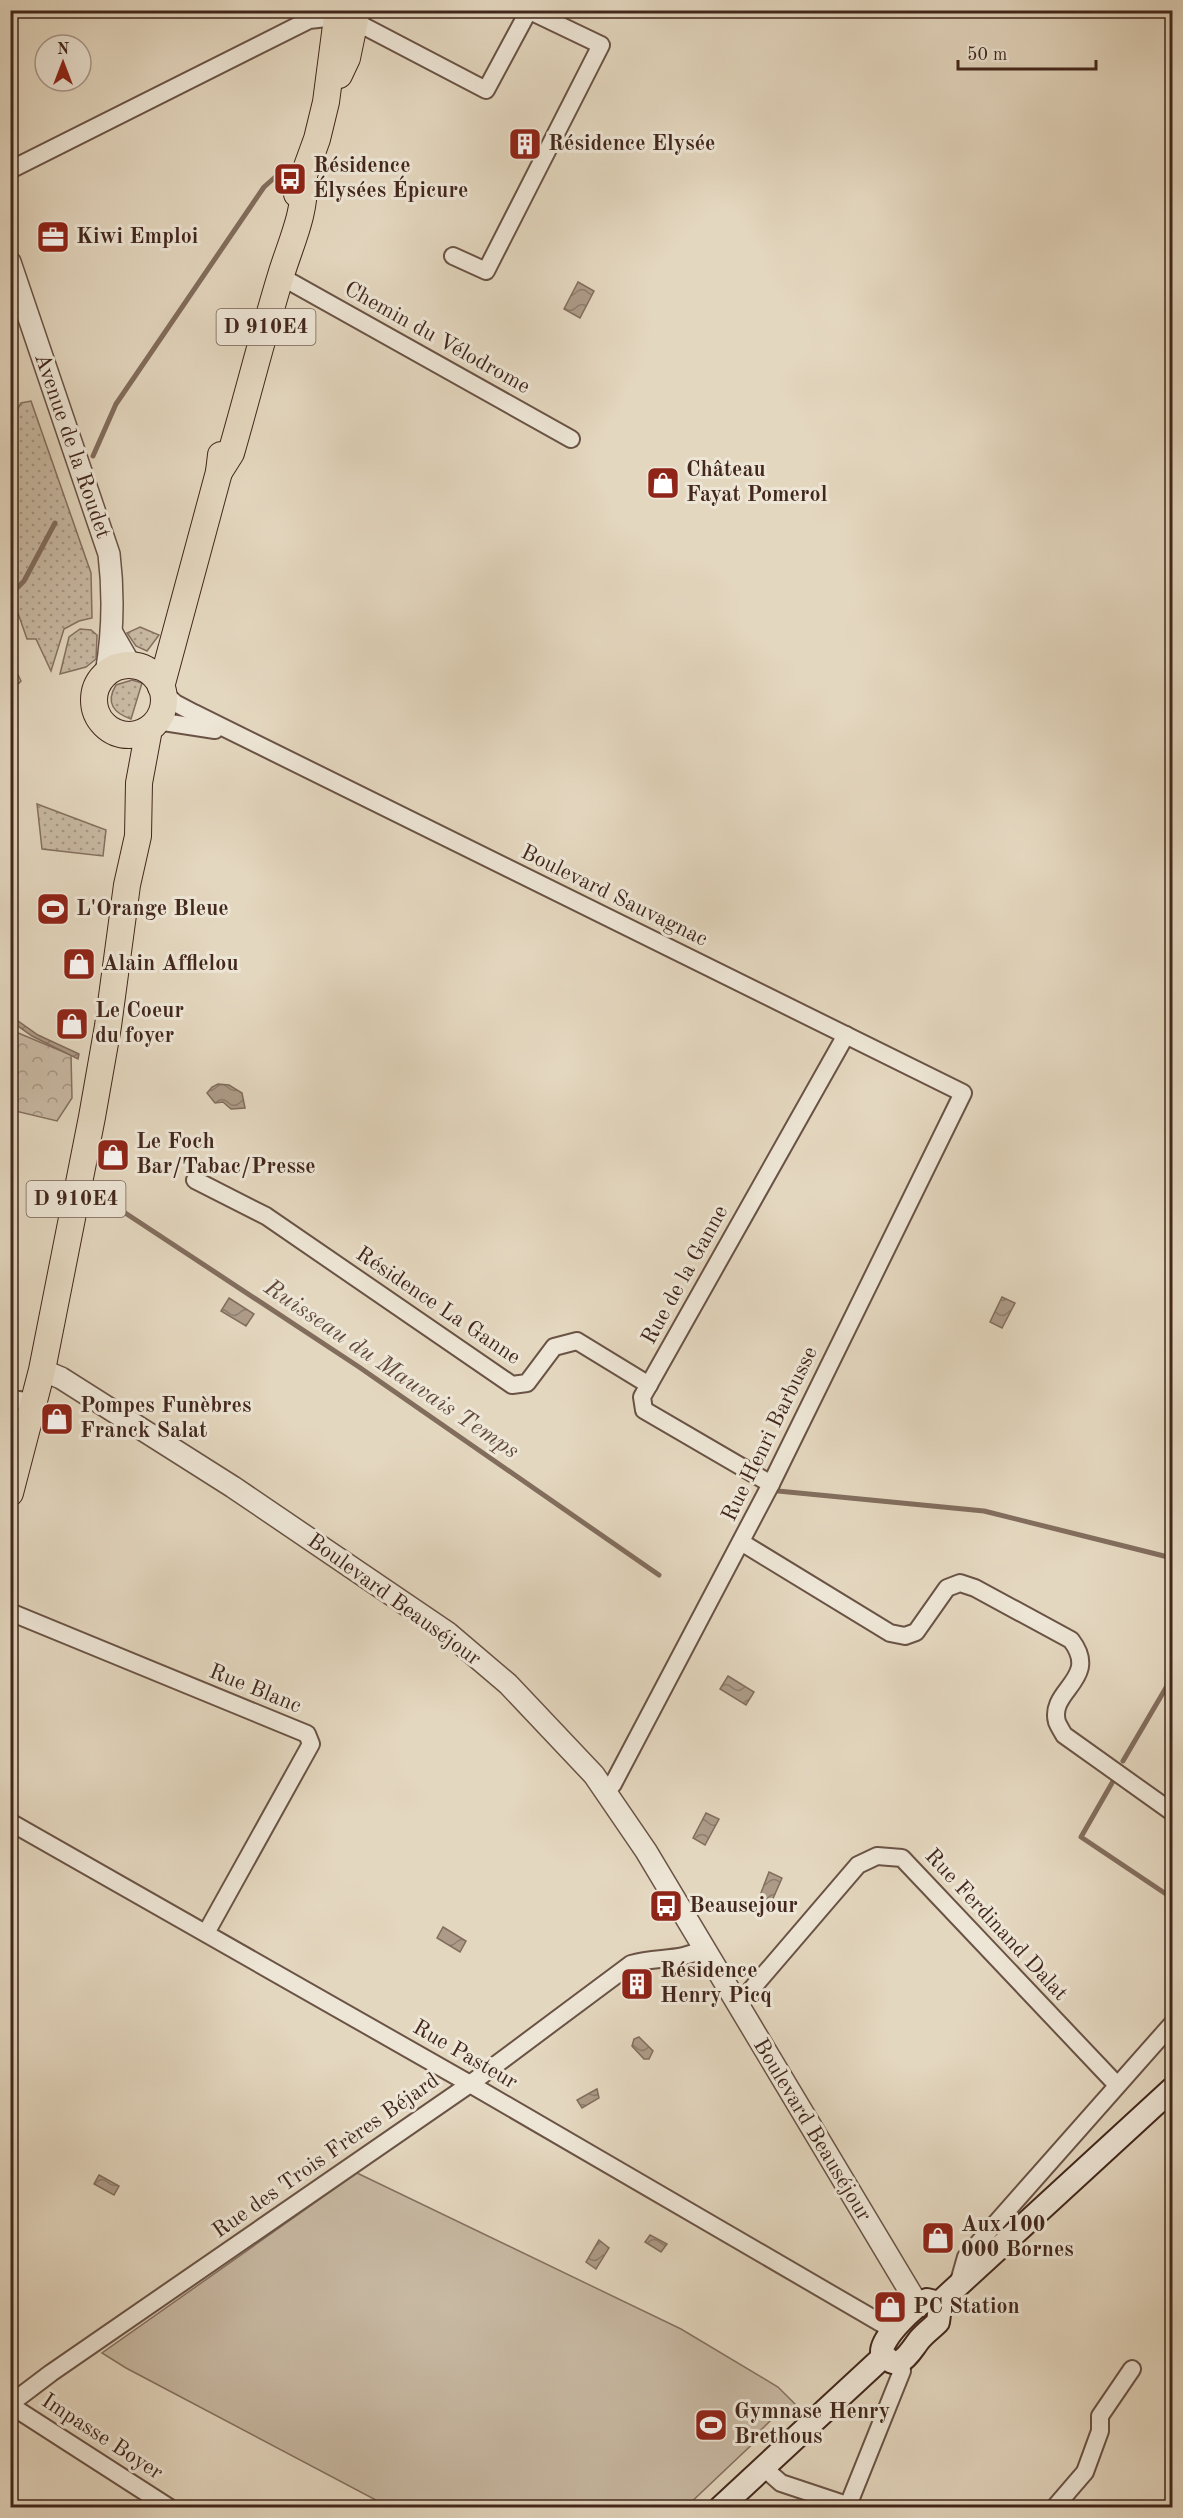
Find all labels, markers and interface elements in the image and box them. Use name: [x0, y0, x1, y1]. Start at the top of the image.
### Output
north arrow: [33, 33, 93, 93]
scale bar: [958, 33, 1096, 71]
text: N: [57, 42, 70, 58]
text: 50 m: [967, 46, 1007, 64]
building icon: Résidence Elysée: [507, 126, 543, 162]
place label: Résidence Elysée: [548, 133, 715, 155]
place label: Résidence Élysées Épicure: [313, 155, 468, 202]
bus stop icon: Résidence Élysées Épicure: [272, 161, 308, 197]
office icon: Kiwi Emploi: [35, 219, 71, 255]
place label: Kiwi Emploi: [76, 226, 198, 248]
street label: Chemin du Vélodrome: [340, 278, 534, 398]
road number: D 910E4: [216, 309, 316, 345]
street label: Avenue de la Roudet: [30, 350, 114, 542]
place label: Château Fayat Pomerol: [686, 459, 828, 506]
shop icon: Château Fayat Pomerol: [645, 465, 681, 501]
street label: Boulevard Sauvagnac: [517, 841, 711, 951]
sports icon: L'Orange Bleue: [35, 891, 71, 927]
place label: L'Orange Bleue: [76, 898, 229, 920]
shop icon: Alain Afflelou: [61, 946, 97, 982]
place label: Alain Afflelou: [102, 953, 239, 975]
place label: Le Coeur du foyer: [95, 1000, 184, 1047]
shop icon: Le Coeur du foyer: [54, 1006, 90, 1042]
place label: Le Foch Bar/Tabac/Presse: [136, 1131, 316, 1178]
shop icon: Le Foch Bar/Tabac/Presse: [95, 1137, 131, 1173]
road number: D 910E4: [26, 1181, 125, 1217]
street label: Rue de la Ganne: [638, 1202, 732, 1348]
street label: Résidence La Ganne: [352, 1243, 524, 1369]
water label: Ruisseau du Mauvais Temps: [259, 1275, 523, 1464]
street label: Rue Henri Barbusse: [718, 1343, 822, 1525]
place label: Pompes Funèbres Franck Salat: [80, 1395, 251, 1442]
shop icon: Pompes Funèbres Franck Salat: [39, 1401, 75, 1437]
street label: Boulevard Beauséjour: [303, 1530, 485, 1670]
street label: Rue Blanc: [206, 1661, 304, 1717]
street label: Rue Ferdinand Dalat: [920, 1845, 1072, 2005]
bus stop icon: Beausejour: [648, 1888, 684, 1924]
place label: Beausejour: [689, 1895, 798, 1917]
place label: Résidence Henry Picq: [660, 1960, 772, 2007]
building icon: Résidence Henry Picq: [619, 1966, 655, 2002]
street label: Rue Pasteur: [409, 2016, 521, 2094]
street label: Boulevard Beauséjour: [749, 2035, 875, 2225]
street label: Rue des Trois Frères Béjard: [209, 2069, 443, 2243]
place label: Aux 100 000 Bornes: [961, 2214, 1074, 2261]
shop icon: Aux 100 000 Bornes: [920, 2220, 956, 2256]
shop icon: PC Station: [872, 2289, 908, 2325]
place label: PC Station: [913, 2296, 1020, 2318]
street label: Impasse Boyer: [37, 2390, 167, 2484]
place label: Gymnase Henry Brethous: [734, 2401, 890, 2448]
sports icon: Gymnase Henry Brethous: [693, 2407, 729, 2443]

